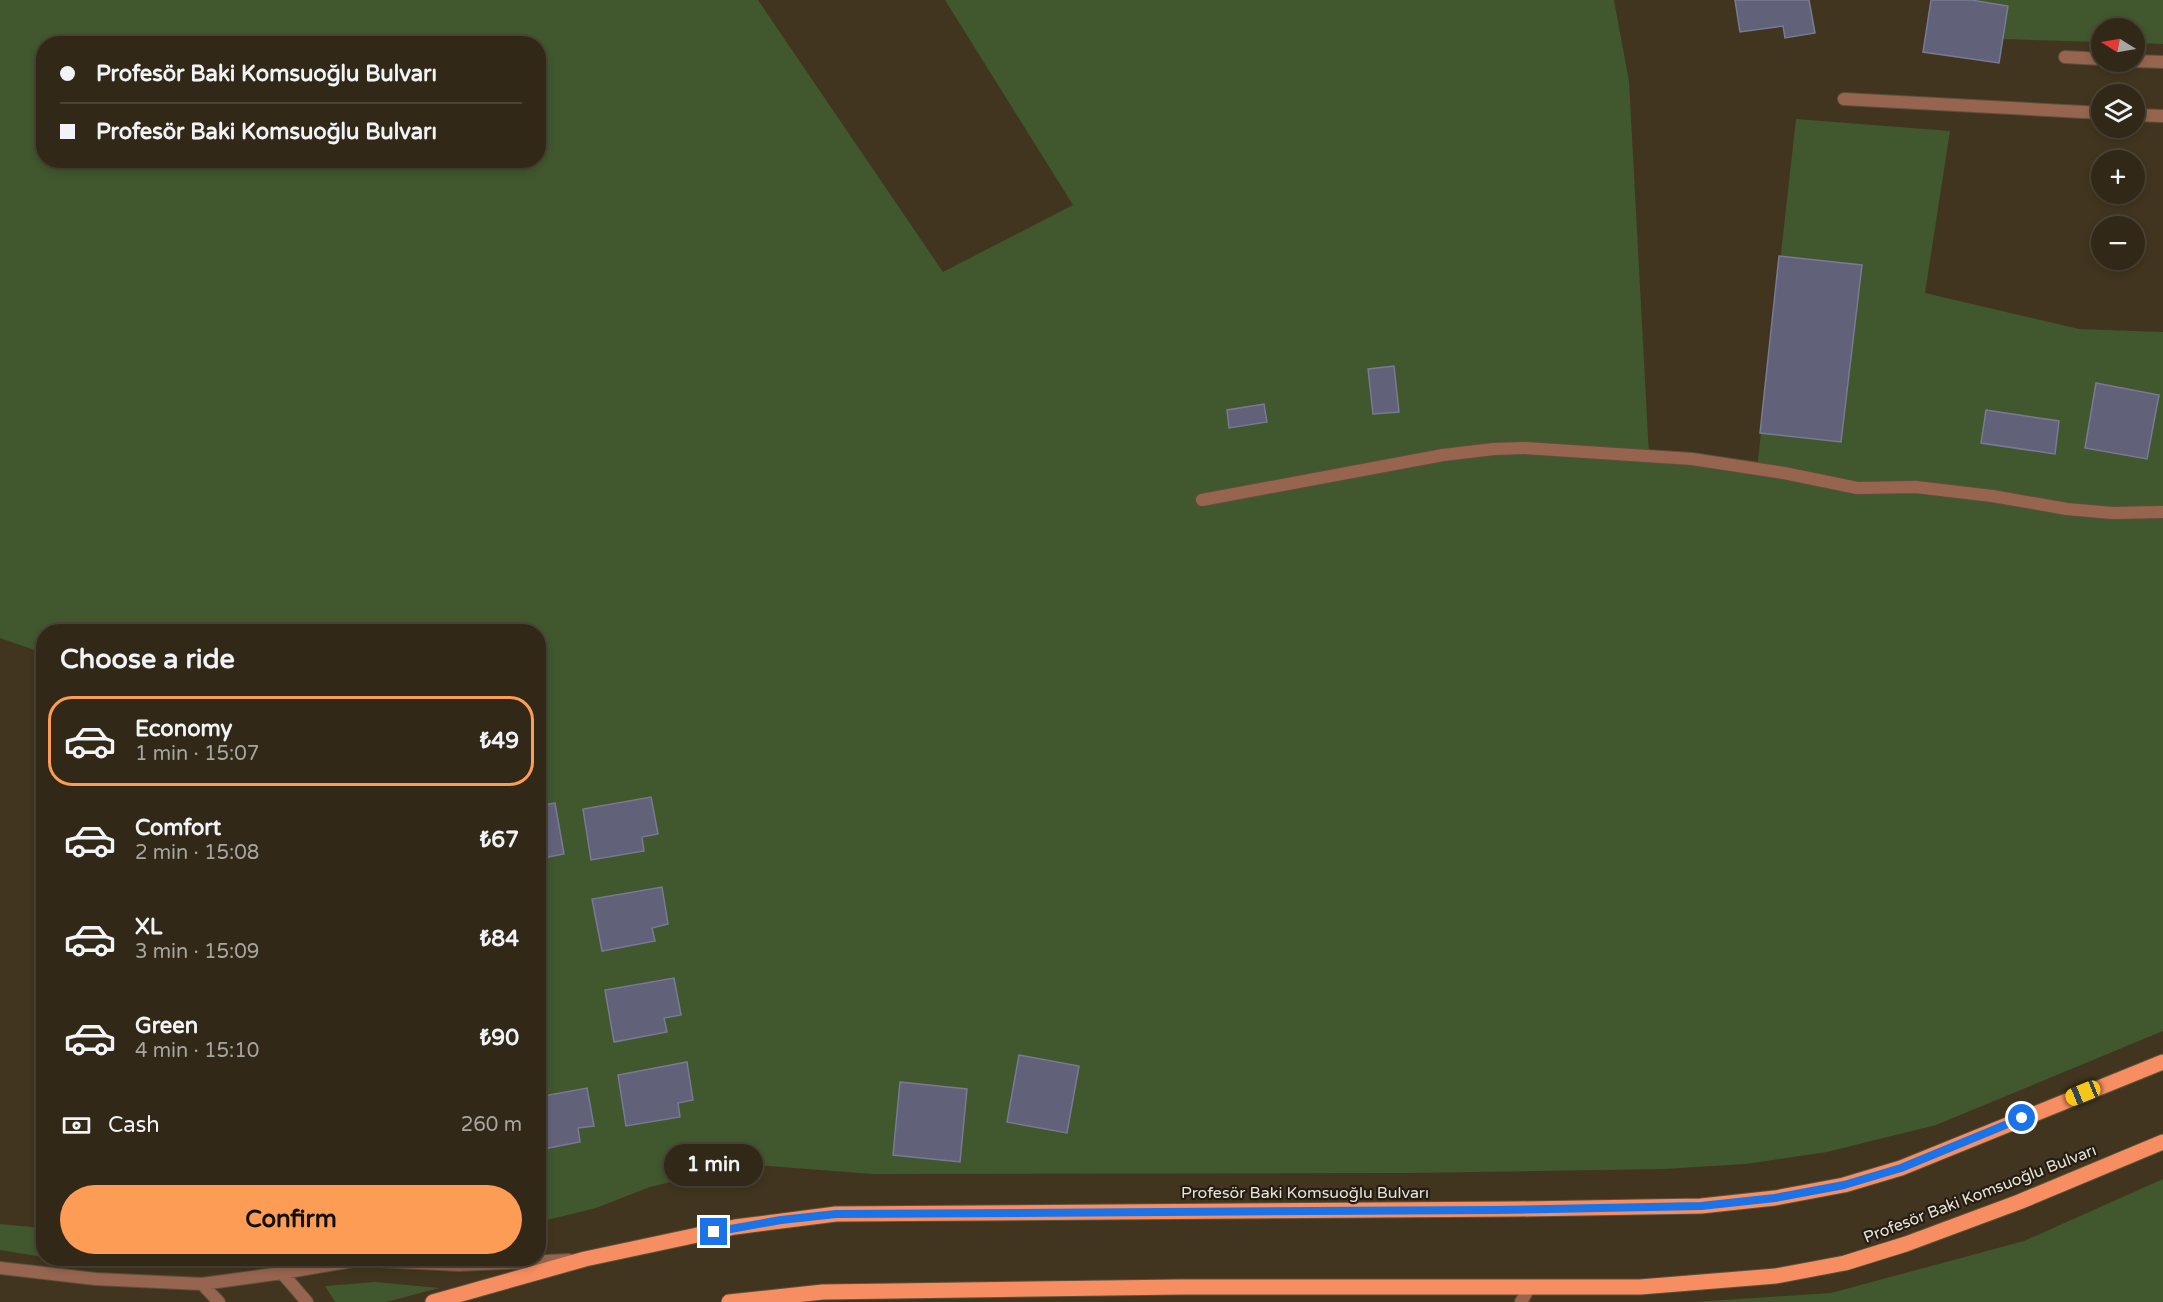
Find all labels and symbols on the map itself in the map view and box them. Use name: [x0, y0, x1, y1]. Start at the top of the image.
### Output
north arrow: [2091, 18, 2145, 72]
car: [2063, 1078, 2103, 1108]
route start: [2008, 1104, 2035, 1131]
street label: Profesör Baki Komsuoğlu Bulvarı: [1861, 1140, 2099, 1248]
callout: 1 min: [664, 1145, 764, 1187]
street label: Profesör Baki Komsuoğlu Bulvarı: [1181, 1183, 1429, 1203]
route end: [700, 1218, 727, 1245]

